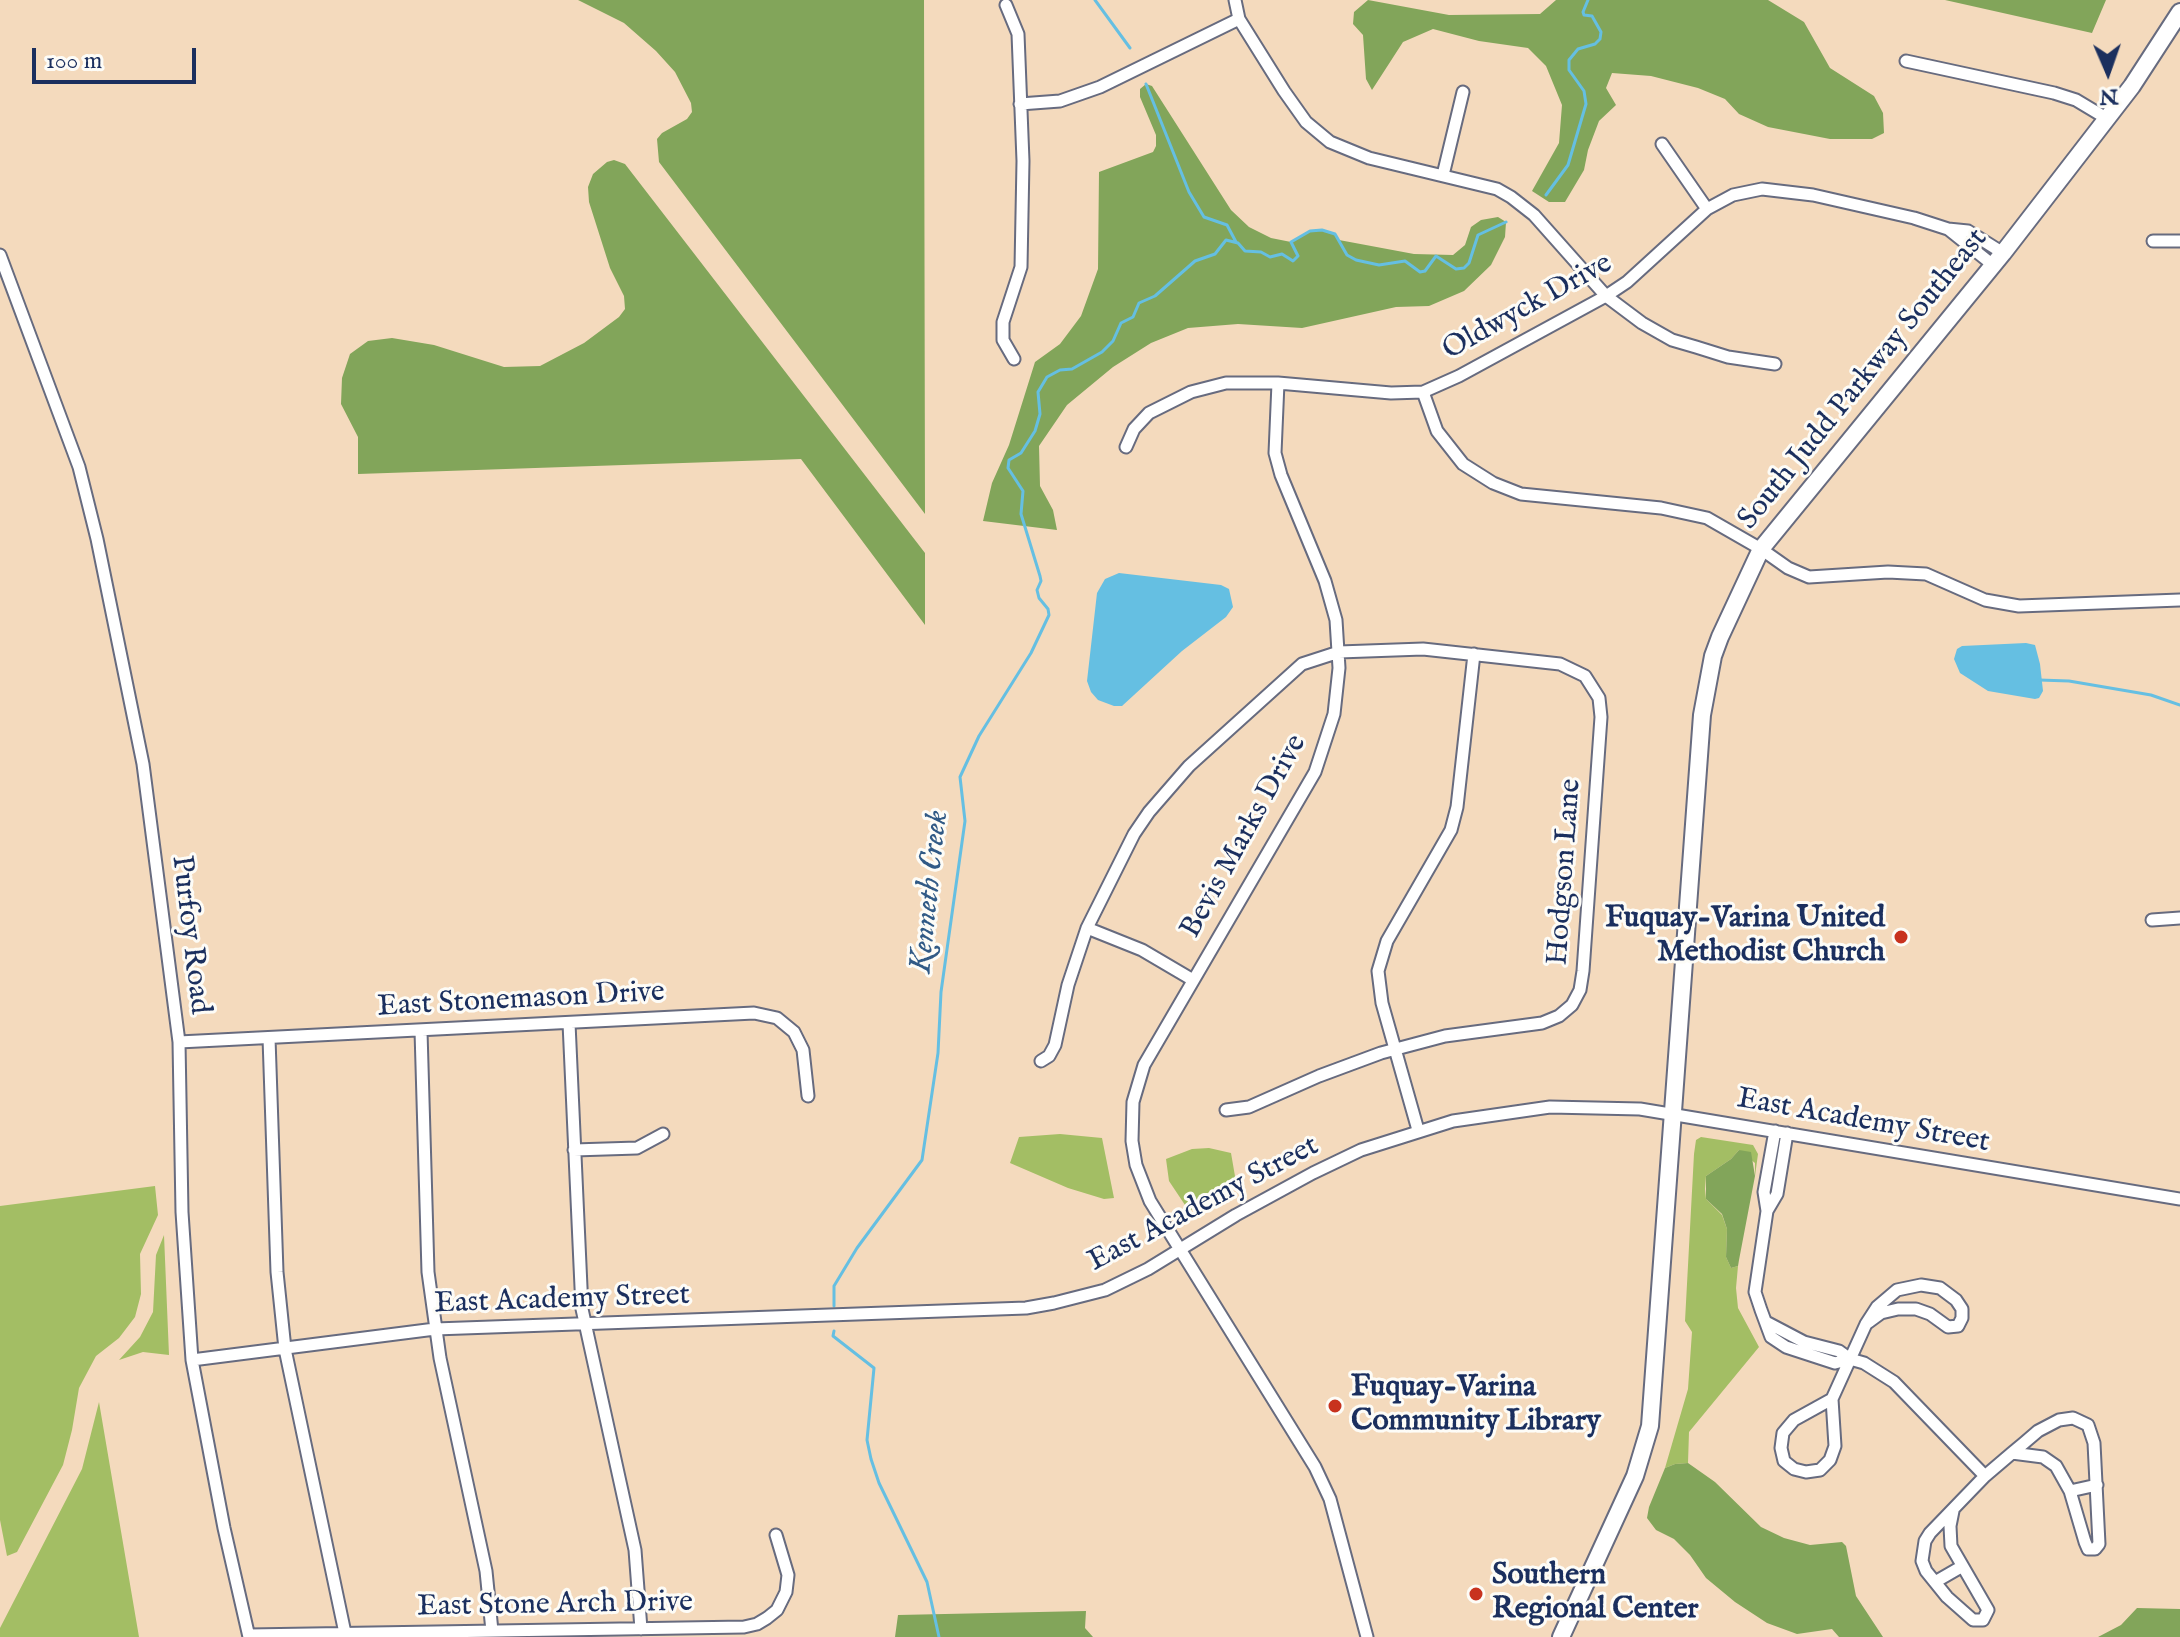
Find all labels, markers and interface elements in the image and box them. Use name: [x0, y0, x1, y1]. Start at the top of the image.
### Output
scale bar: [36, 32, 200, 82]
north arrow: [2068, 32, 2148, 112]
text: 100 m: [46, 46, 102, 77]
text: N: [2099, 82, 2119, 110]
street label: South Judd Parkway Southeast: [1732, 222, 1996, 538]
street label: Oldwyck Drive: [1437, 247, 1619, 369]
street label: Bevis Marks Drive: [1174, 729, 1316, 945]
street label: Hodgson Lane: [1542, 778, 1590, 966]
water label: Kenneth Creek: [903, 809, 959, 975]
street label: Purfoy Road: [161, 854, 217, 1016]
place label: Fuquay-Varina United Methodist Church: [1605, 902, 1885, 972]
marker: Fuquay-Varina United Methodist Church: [1892, 928, 1910, 946]
street label: East Stonemason Drive: [376, 975, 666, 1027]
street label: East Academy Street: [1734, 1082, 1992, 1162]
street label: East Academy Street: [1083, 1129, 1325, 1281]
street label: East Academy Street: [434, 1279, 690, 1323]
place label: Fuquay-Varina Community Library: [1351, 1371, 1601, 1442]
marker: Fuquay-Varina Community Library: [1326, 1397, 1344, 1415]
place label: Southern Regional Center: [1492, 1559, 1699, 1630]
marker: Southern Regional Center: [1467, 1585, 1485, 1603]
street label: East Stone Arch Drive: [417, 1586, 693, 1626]

